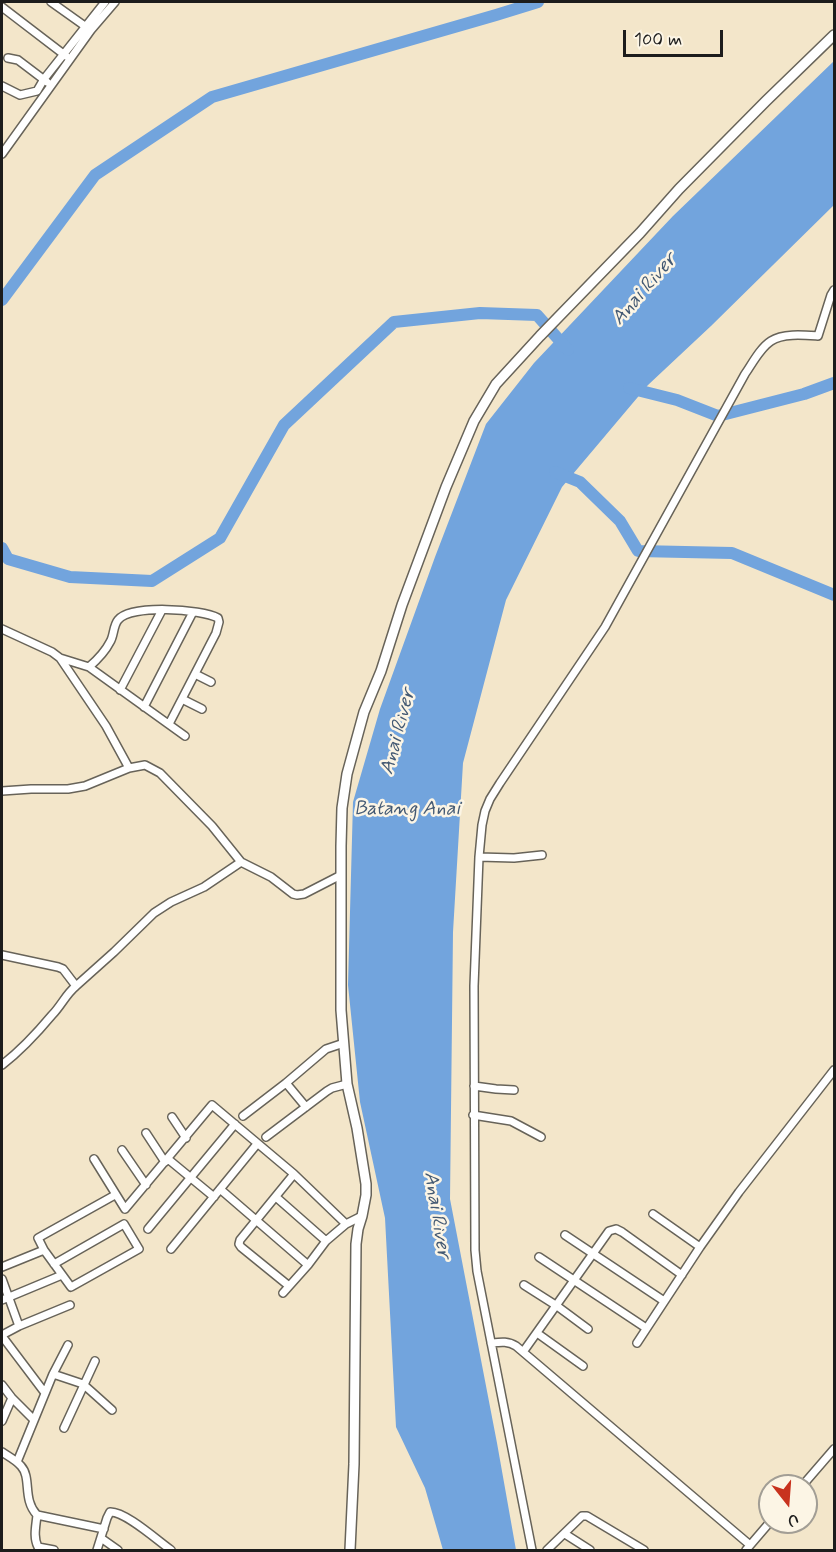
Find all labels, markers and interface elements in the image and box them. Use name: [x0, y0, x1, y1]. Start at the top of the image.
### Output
scale bar: [626, 18, 726, 56]
text: 100 m: [634, 28, 682, 52]
water label: Anai River: [607, 249, 683, 331]
water label: Anai River: [376, 687, 422, 777]
water label: Batang Anai: [354, 798, 460, 822]
water label: Anai River: [417, 1170, 455, 1260]
north arrow: [758, 1474, 818, 1534]
text: U: [785, 1508, 801, 1531]

